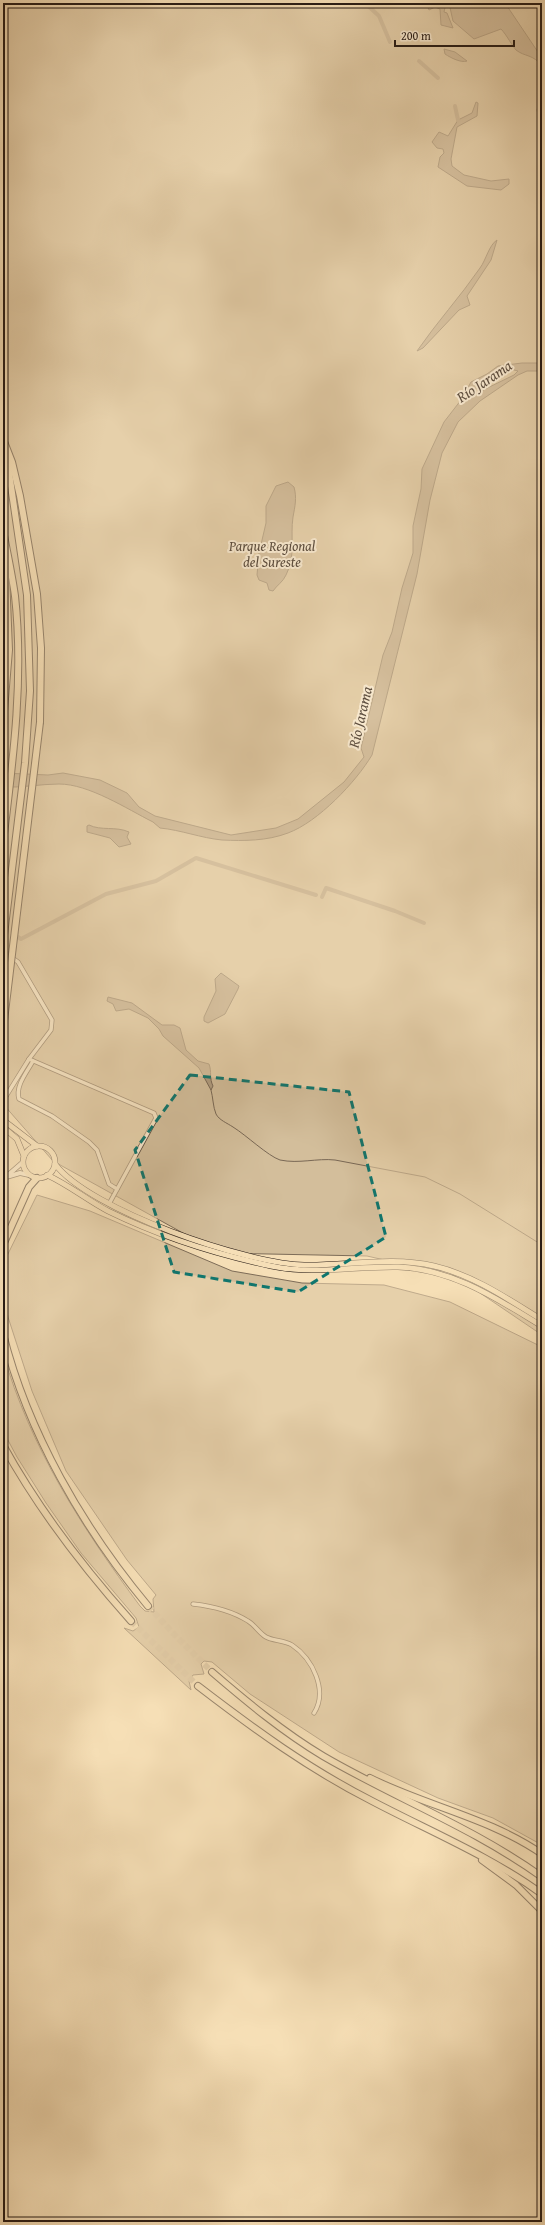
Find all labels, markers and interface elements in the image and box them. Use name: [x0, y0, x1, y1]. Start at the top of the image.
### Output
scale bar: [395, 22, 514, 48]
text: 200 m: [401, 27, 431, 44]
water label: Río Jarama: [451, 355, 516, 408]
park label: Parque Regional del Sureste: [228, 536, 316, 572]
water label: Río Jarama: [342, 684, 377, 751]

